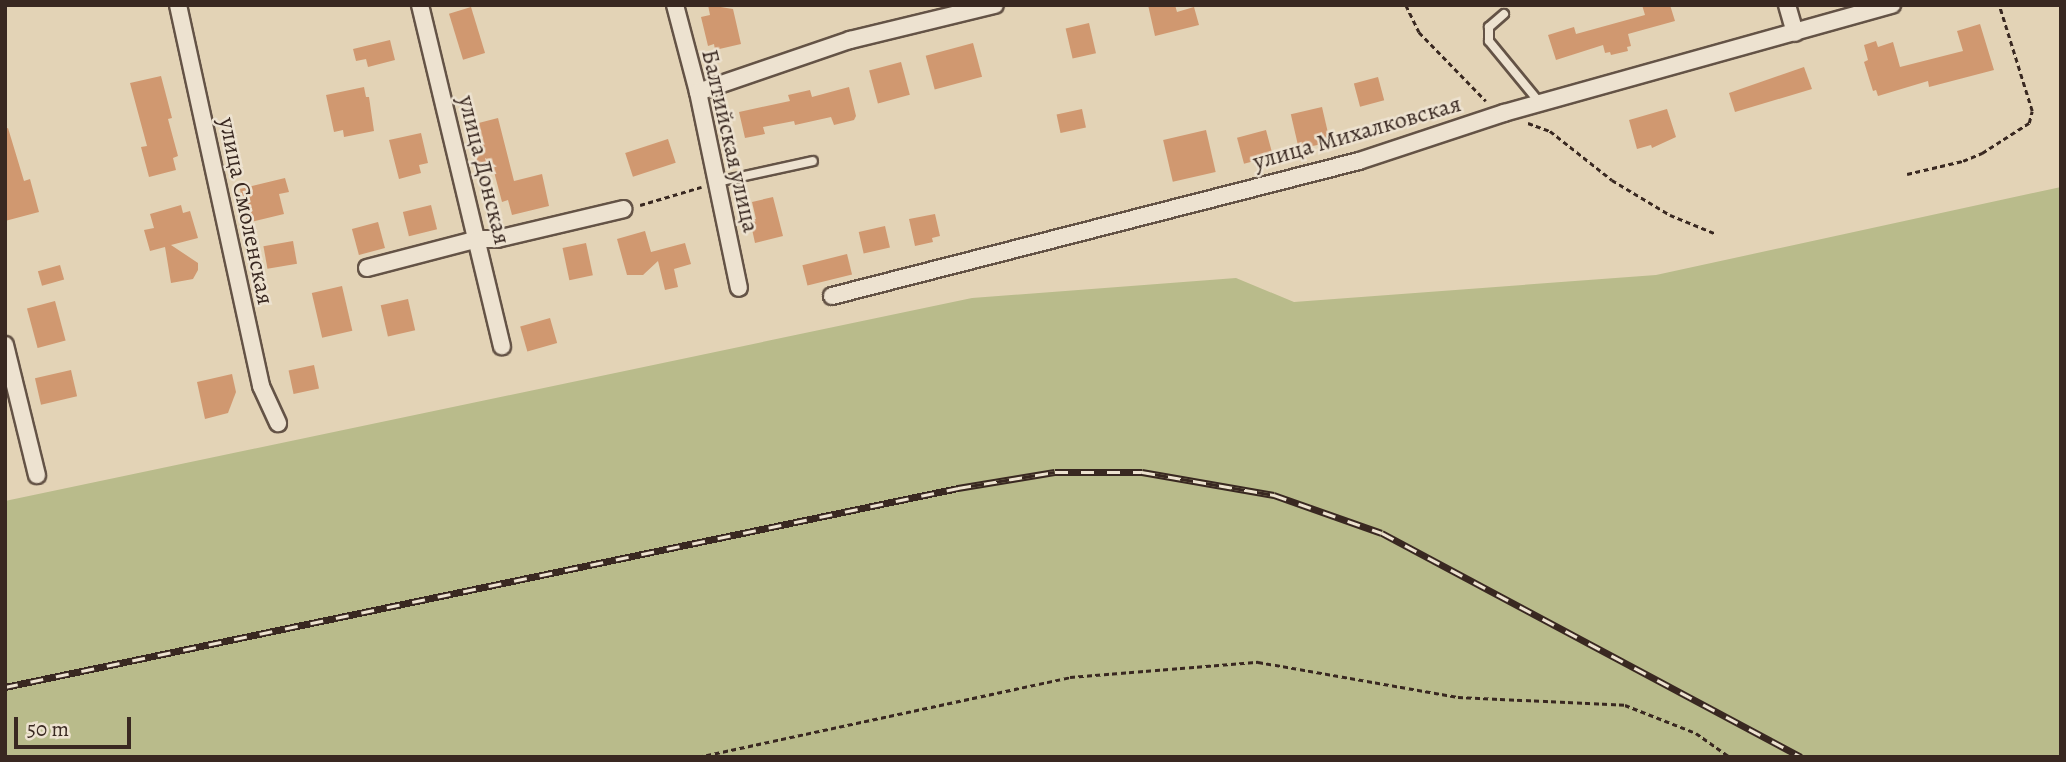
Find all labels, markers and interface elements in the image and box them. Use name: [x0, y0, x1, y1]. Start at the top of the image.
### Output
street label: Балтийская улица: [695, 47, 765, 235]
street label: улица Михалковская: [1250, 90, 1464, 176]
street label: улица Донская: [452, 93, 516, 247]
street label: улица Смоленская: [212, 115, 280, 307]
scale bar: [18, 702, 135, 746]
text: 50 m: [27, 715, 69, 743]

